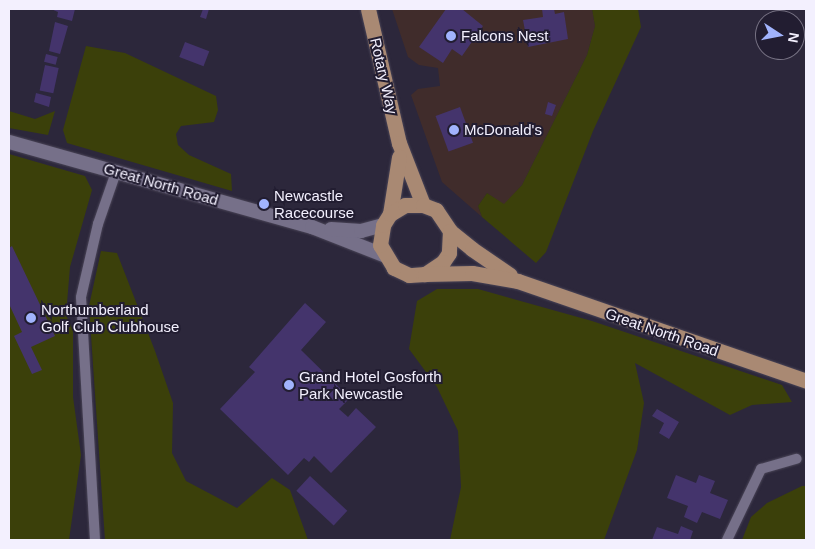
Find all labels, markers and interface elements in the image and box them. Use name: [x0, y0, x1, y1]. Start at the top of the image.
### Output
north arrow: [755, 10, 805, 60]
place label: Falcons Nest: [461, 27, 549, 45]
marker: Falcons Nest: [445, 30, 457, 42]
text: N: [785, 31, 803, 44]
street label: Rotary Way: [366, 36, 402, 116]
place label: McDonald's: [464, 121, 542, 139]
marker: McDonald's: [448, 124, 460, 136]
street label: Great North Road: [102, 159, 220, 209]
place label: Newcastle Racecourse: [274, 186, 354, 221]
marker: Newcastle Racecourse: [258, 198, 270, 210]
place label: Northumberland Golf Club Clubhouse: [41, 300, 179, 335]
street label: Great North Road: [603, 304, 721, 360]
marker: Northumberland Golf Club Clubhouse: [25, 312, 37, 324]
place label: Grand Hotel Gosforth Park Newcastle: [299, 367, 442, 402]
marker: Grand Hotel Gosforth Park Newcastle: [283, 379, 295, 391]

